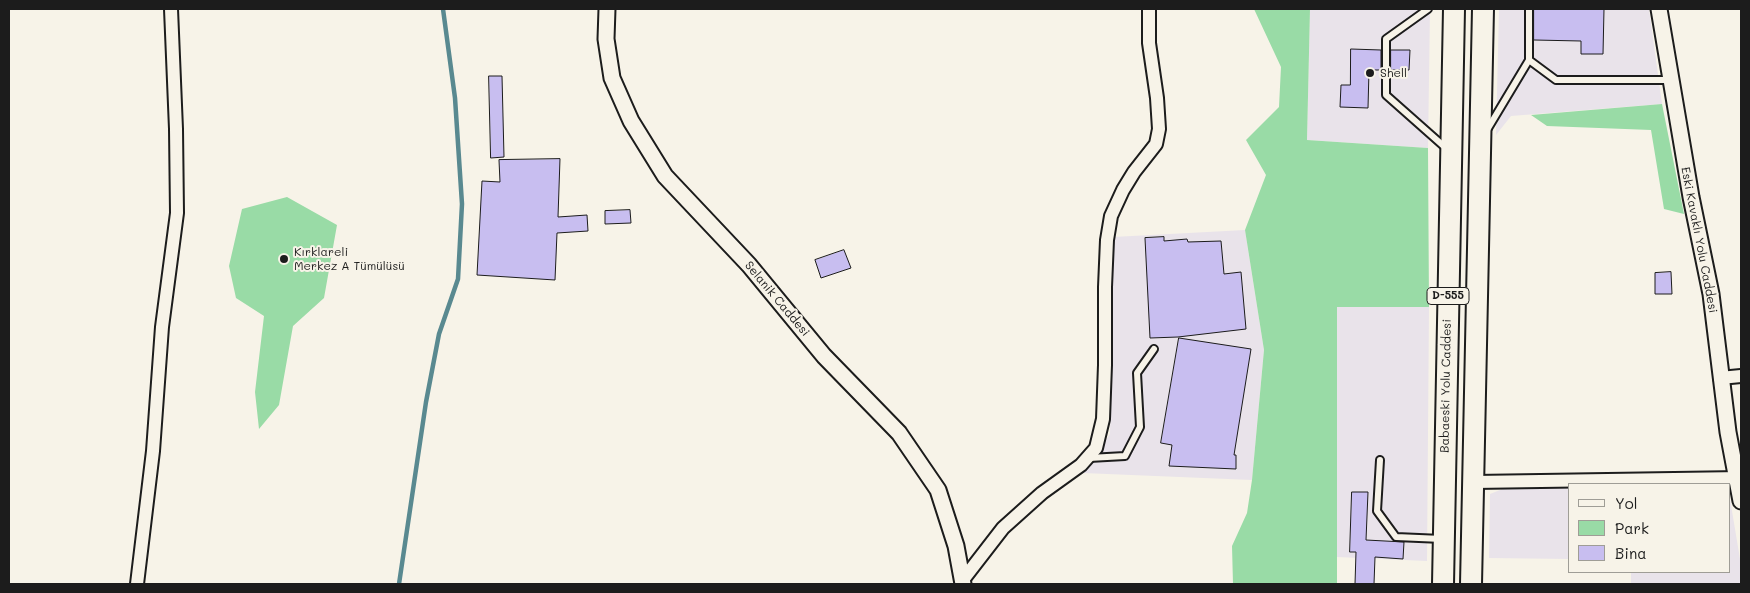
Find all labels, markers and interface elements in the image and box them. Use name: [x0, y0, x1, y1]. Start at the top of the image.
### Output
place label: Shell: [1380, 66, 1407, 80]
marker: Shell: [1364, 67, 1376, 79]
street label: Eski Kavaklı Yolu Caddesi: [1678, 166, 1720, 314]
place label: Kırklareli Merkez A Tümülüsü: [294, 245, 405, 273]
marker: Kırklareli Merkez A Tümülüsü: [278, 253, 290, 265]
street label: Selanik Caddesi: [741, 259, 813, 339]
road number: D-555: [1427, 288, 1469, 304]
street label: Babaeski Yolu Caddesi: [1438, 319, 1454, 453]
legend: [1568, 483, 1730, 573]
text: Yol: [1615, 493, 1638, 513]
text: Park: [1615, 518, 1649, 538]
text: Bina: [1615, 543, 1647, 563]

